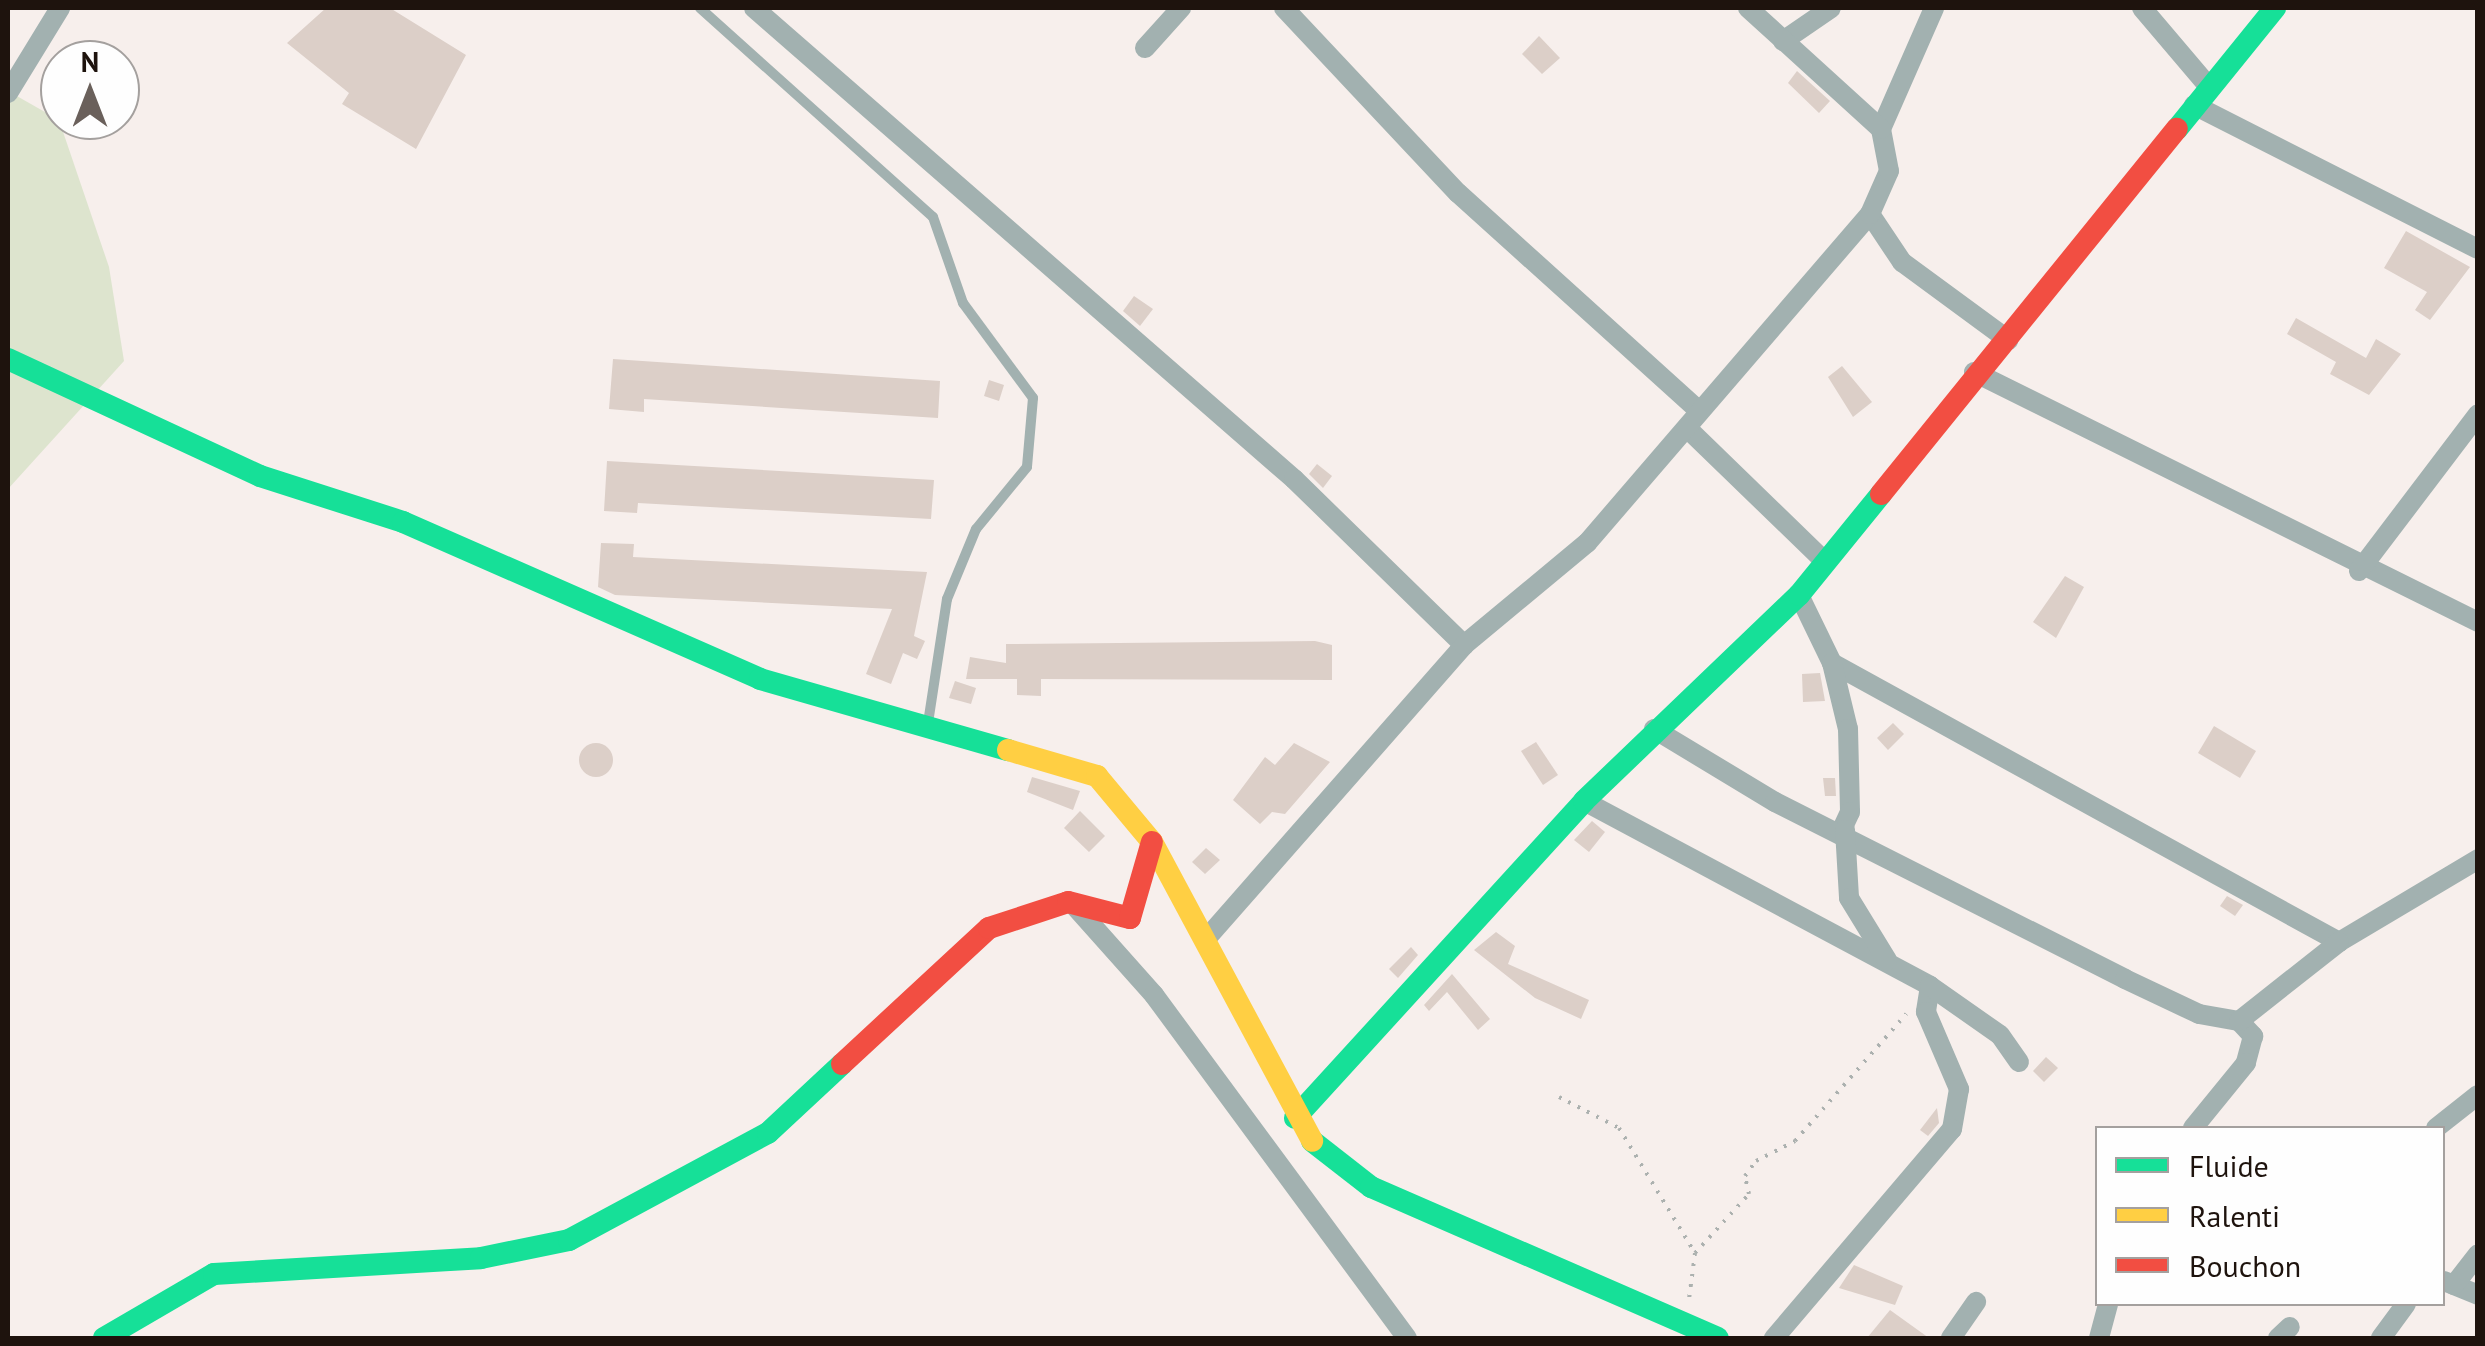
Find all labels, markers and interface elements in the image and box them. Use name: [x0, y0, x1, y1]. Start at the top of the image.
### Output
north arrow: [40, 40, 140, 140]
text: N: [81, 43, 99, 80]
legend: [2095, 1126, 2445, 1306]
text: Fluide: [2189, 1146, 2269, 1185]
text: Ralenti: [2189, 1196, 2280, 1235]
text: Bouchon: [2189, 1246, 2301, 1285]

